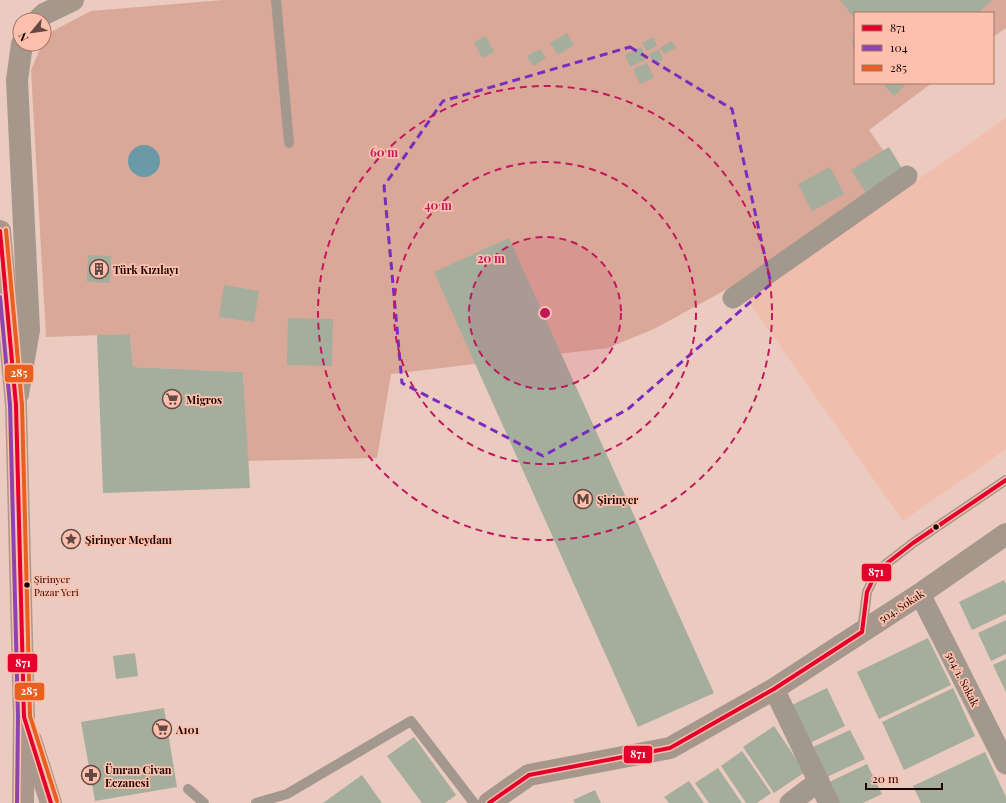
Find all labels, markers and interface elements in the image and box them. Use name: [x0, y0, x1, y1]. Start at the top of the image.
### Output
north arrow: [12, 12, 52, 52]
legend: [854, 12, 994, 84]
text: 871: [890, 19, 906, 35]
text: N: [14, 30, 31, 44]
text: 104: [890, 39, 908, 55]
text: 285: [890, 59, 907, 75]
text: 60 m: [370, 144, 398, 160]
text: 40 m: [424, 197, 452, 213]
text: 20 m: [477, 250, 505, 266]
building icon: Türk Kızılayı: [88, 258, 110, 280]
place label: Türk Kızılayı: [113, 262, 179, 277]
centre of rings: [538, 306, 552, 320]
line badge: 285: [4, 364, 34, 383]
text: 285: [11, 365, 27, 380]
supermarket icon: Migros: [161, 388, 183, 410]
place label: Migros: [186, 392, 222, 407]
metro station icon: Şirinyer: [572, 488, 594, 510]
place label: Şirinyer: [597, 492, 639, 507]
unlabelled marker: [931, 522, 941, 532]
place icon: Şirinyer Meydanı: [60, 528, 82, 550]
place label: Şirinyer Meydanı: [85, 532, 173, 547]
line badge: 871: [861, 563, 892, 582]
text: 871: [868, 564, 884, 579]
place label: Şirinyer Pazar Yeri: [34, 572, 79, 599]
marker: Şirinyer Pazar Yeri: [22, 580, 32, 590]
street label: 504. Sokak: [875, 586, 927, 626]
street label: 504/1. Sokak: [943, 649, 983, 709]
line badge: 871: [7, 653, 38, 673]
text: 871: [15, 655, 31, 670]
line badge: 285: [14, 682, 45, 701]
text: 285: [21, 683, 37, 698]
supermarket icon: A101: [151, 718, 173, 740]
place label: A101: [175, 722, 199, 737]
line badge: 871: [623, 745, 653, 764]
text: 871: [630, 746, 646, 761]
place label: Ümran Civan Eczanesi: [105, 762, 172, 790]
pharmacy icon: Ümran Civan Eczanesi: [80, 764, 102, 786]
scale bar: [866, 765, 942, 791]
text: 20 m: [872, 770, 899, 786]

